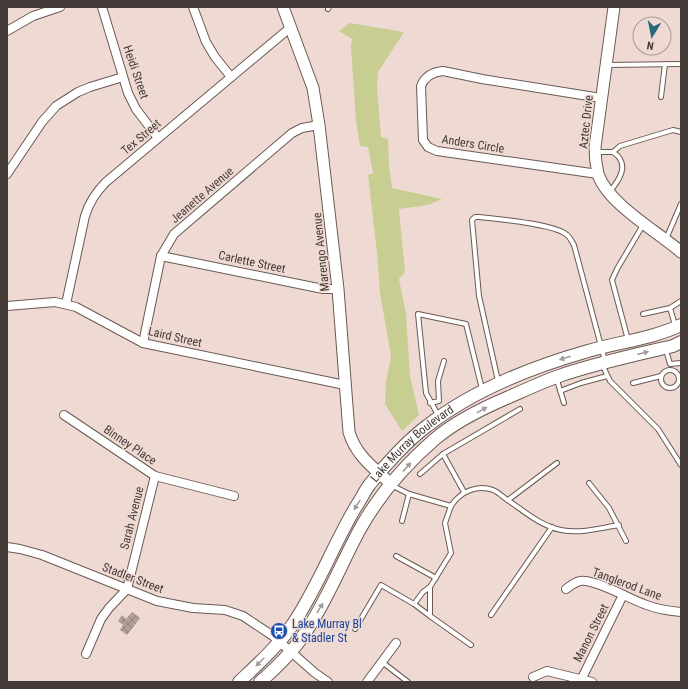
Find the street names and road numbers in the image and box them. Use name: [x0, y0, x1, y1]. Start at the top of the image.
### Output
street label: Heidi Street: [120, 44, 152, 101]
street label: Aztec Drive: [576, 94, 596, 149]
street label: Tex Street: [118, 116, 164, 158]
street label: Anders Circle: [441, 132, 506, 156]
street label: Jeanette Avenue: [168, 164, 237, 226]
street label: Marengo Avenue: [310, 212, 332, 292]
street label: Carlette Street: [217, 248, 287, 276]
street label: Laird Street: [147, 324, 204, 350]
street label: Lake Murray Boulevard: [367, 402, 456, 485]
street label: Binney Place: [101, 422, 159, 468]
street label: Sarah Avenue: [117, 485, 147, 551]
street label: Stadler Street: [100, 560, 166, 596]
street label: Tanglerod Lane: [590, 565, 664, 603]
street label: Manon Street: [570, 601, 612, 664]

